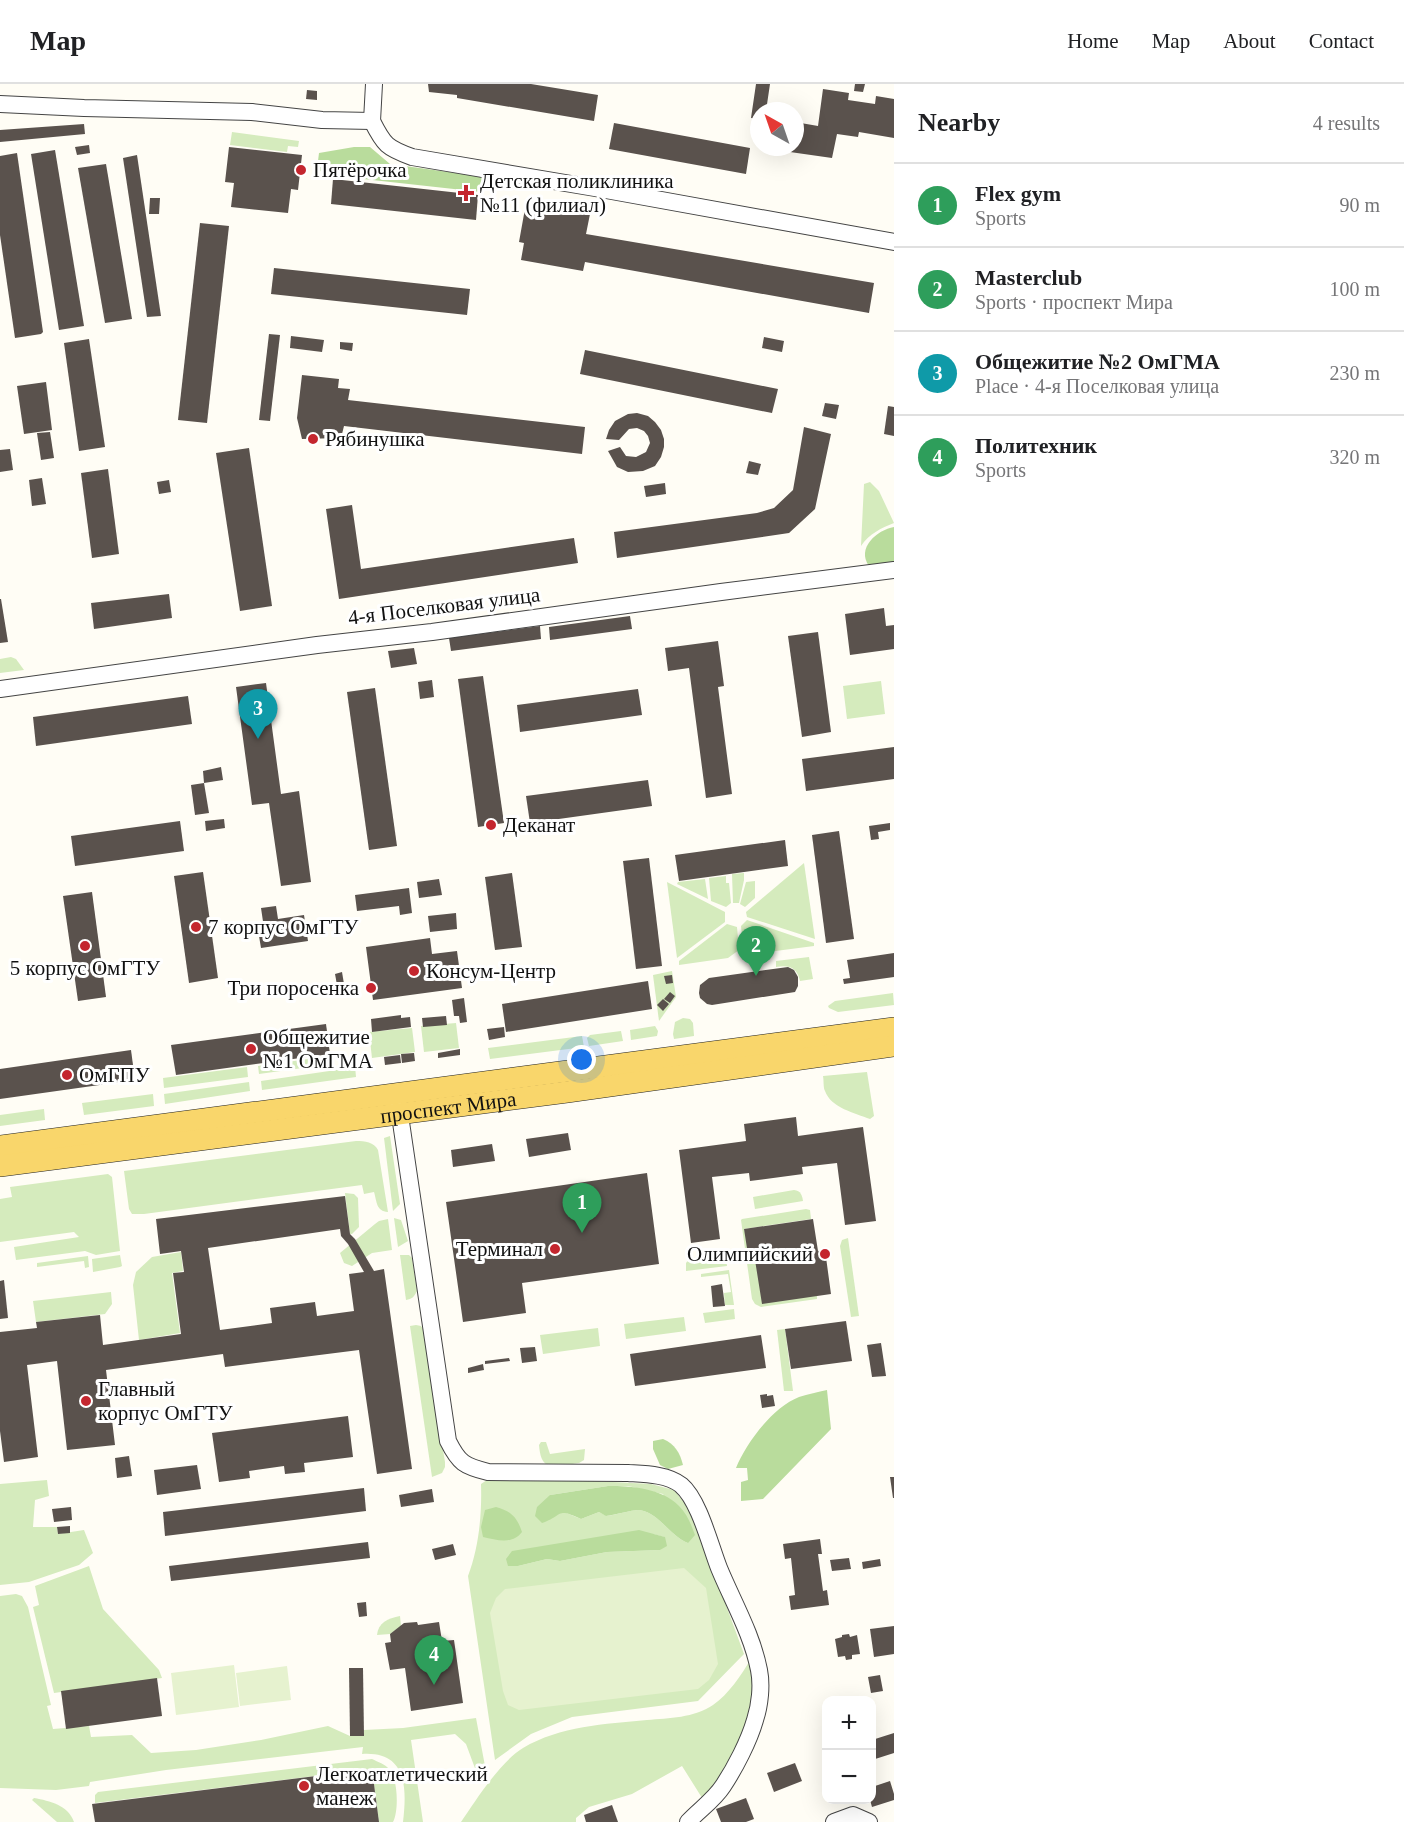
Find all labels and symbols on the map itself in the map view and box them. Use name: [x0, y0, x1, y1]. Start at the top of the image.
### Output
north arrow: [750, 102, 804, 156]
place label: Пятёрочка: [313, 158, 407, 182]
marker: Пятёрочка: [294, 163, 308, 177]
place label: Детская поликлиника №11 (филиал): [480, 169, 674, 217]
marker: Детская поликлиника №11 (филиал): [457, 184, 475, 202]
place label: Рябинушка: [325, 427, 425, 451]
marker: Рябинушка: [306, 432, 320, 446]
street label: 4-я Поселковая улица: [347, 582, 542, 630]
pin: 3: [238, 690, 278, 739]
place label: Деканат: [503, 813, 575, 837]
marker: Деканат: [484, 818, 498, 832]
place label: 7 корпус ОмГТУ: [208, 915, 359, 939]
marker: 7 корпус ОмГТУ: [189, 920, 203, 934]
pin: 2: [736, 926, 776, 976]
marker: 5 корпус ОмГТУ: [78, 939, 92, 953]
place label: 5 корпус ОмГТУ: [10, 956, 160, 980]
place label: Консум-Центр: [426, 959, 556, 983]
marker: Консум-Центр: [407, 964, 421, 978]
place label: Три поросенка: [227, 976, 360, 1000]
marker: Три поросенка: [364, 981, 378, 995]
place label: Общежитие №1 ОмГМА: [263, 1025, 374, 1073]
marker: Общежитие №1 ОмГМА: [244, 1042, 258, 1056]
your location: [567, 1045, 596, 1074]
place label: ОмГПУ: [79, 1063, 150, 1087]
marker: ОмГПУ: [60, 1068, 74, 1082]
street label: проспект Мира: [379, 1087, 518, 1128]
pin: 1: [562, 1184, 602, 1233]
place label: Терминал: [456, 1237, 543, 1261]
marker: Терминал: [548, 1242, 562, 1256]
place label: Олимпийский: [687, 1242, 813, 1266]
marker: Олимпийский: [818, 1247, 832, 1261]
place label: Главный корпус ОмГТУ: [98, 1377, 233, 1425]
marker: Главный корпус ОмГТУ: [79, 1394, 93, 1408]
pin: 4: [414, 1636, 454, 1685]
place label: Легкоатлетический манеж: [316, 1762, 488, 1810]
marker: Легкоатлетический манеж: [297, 1779, 311, 1793]

